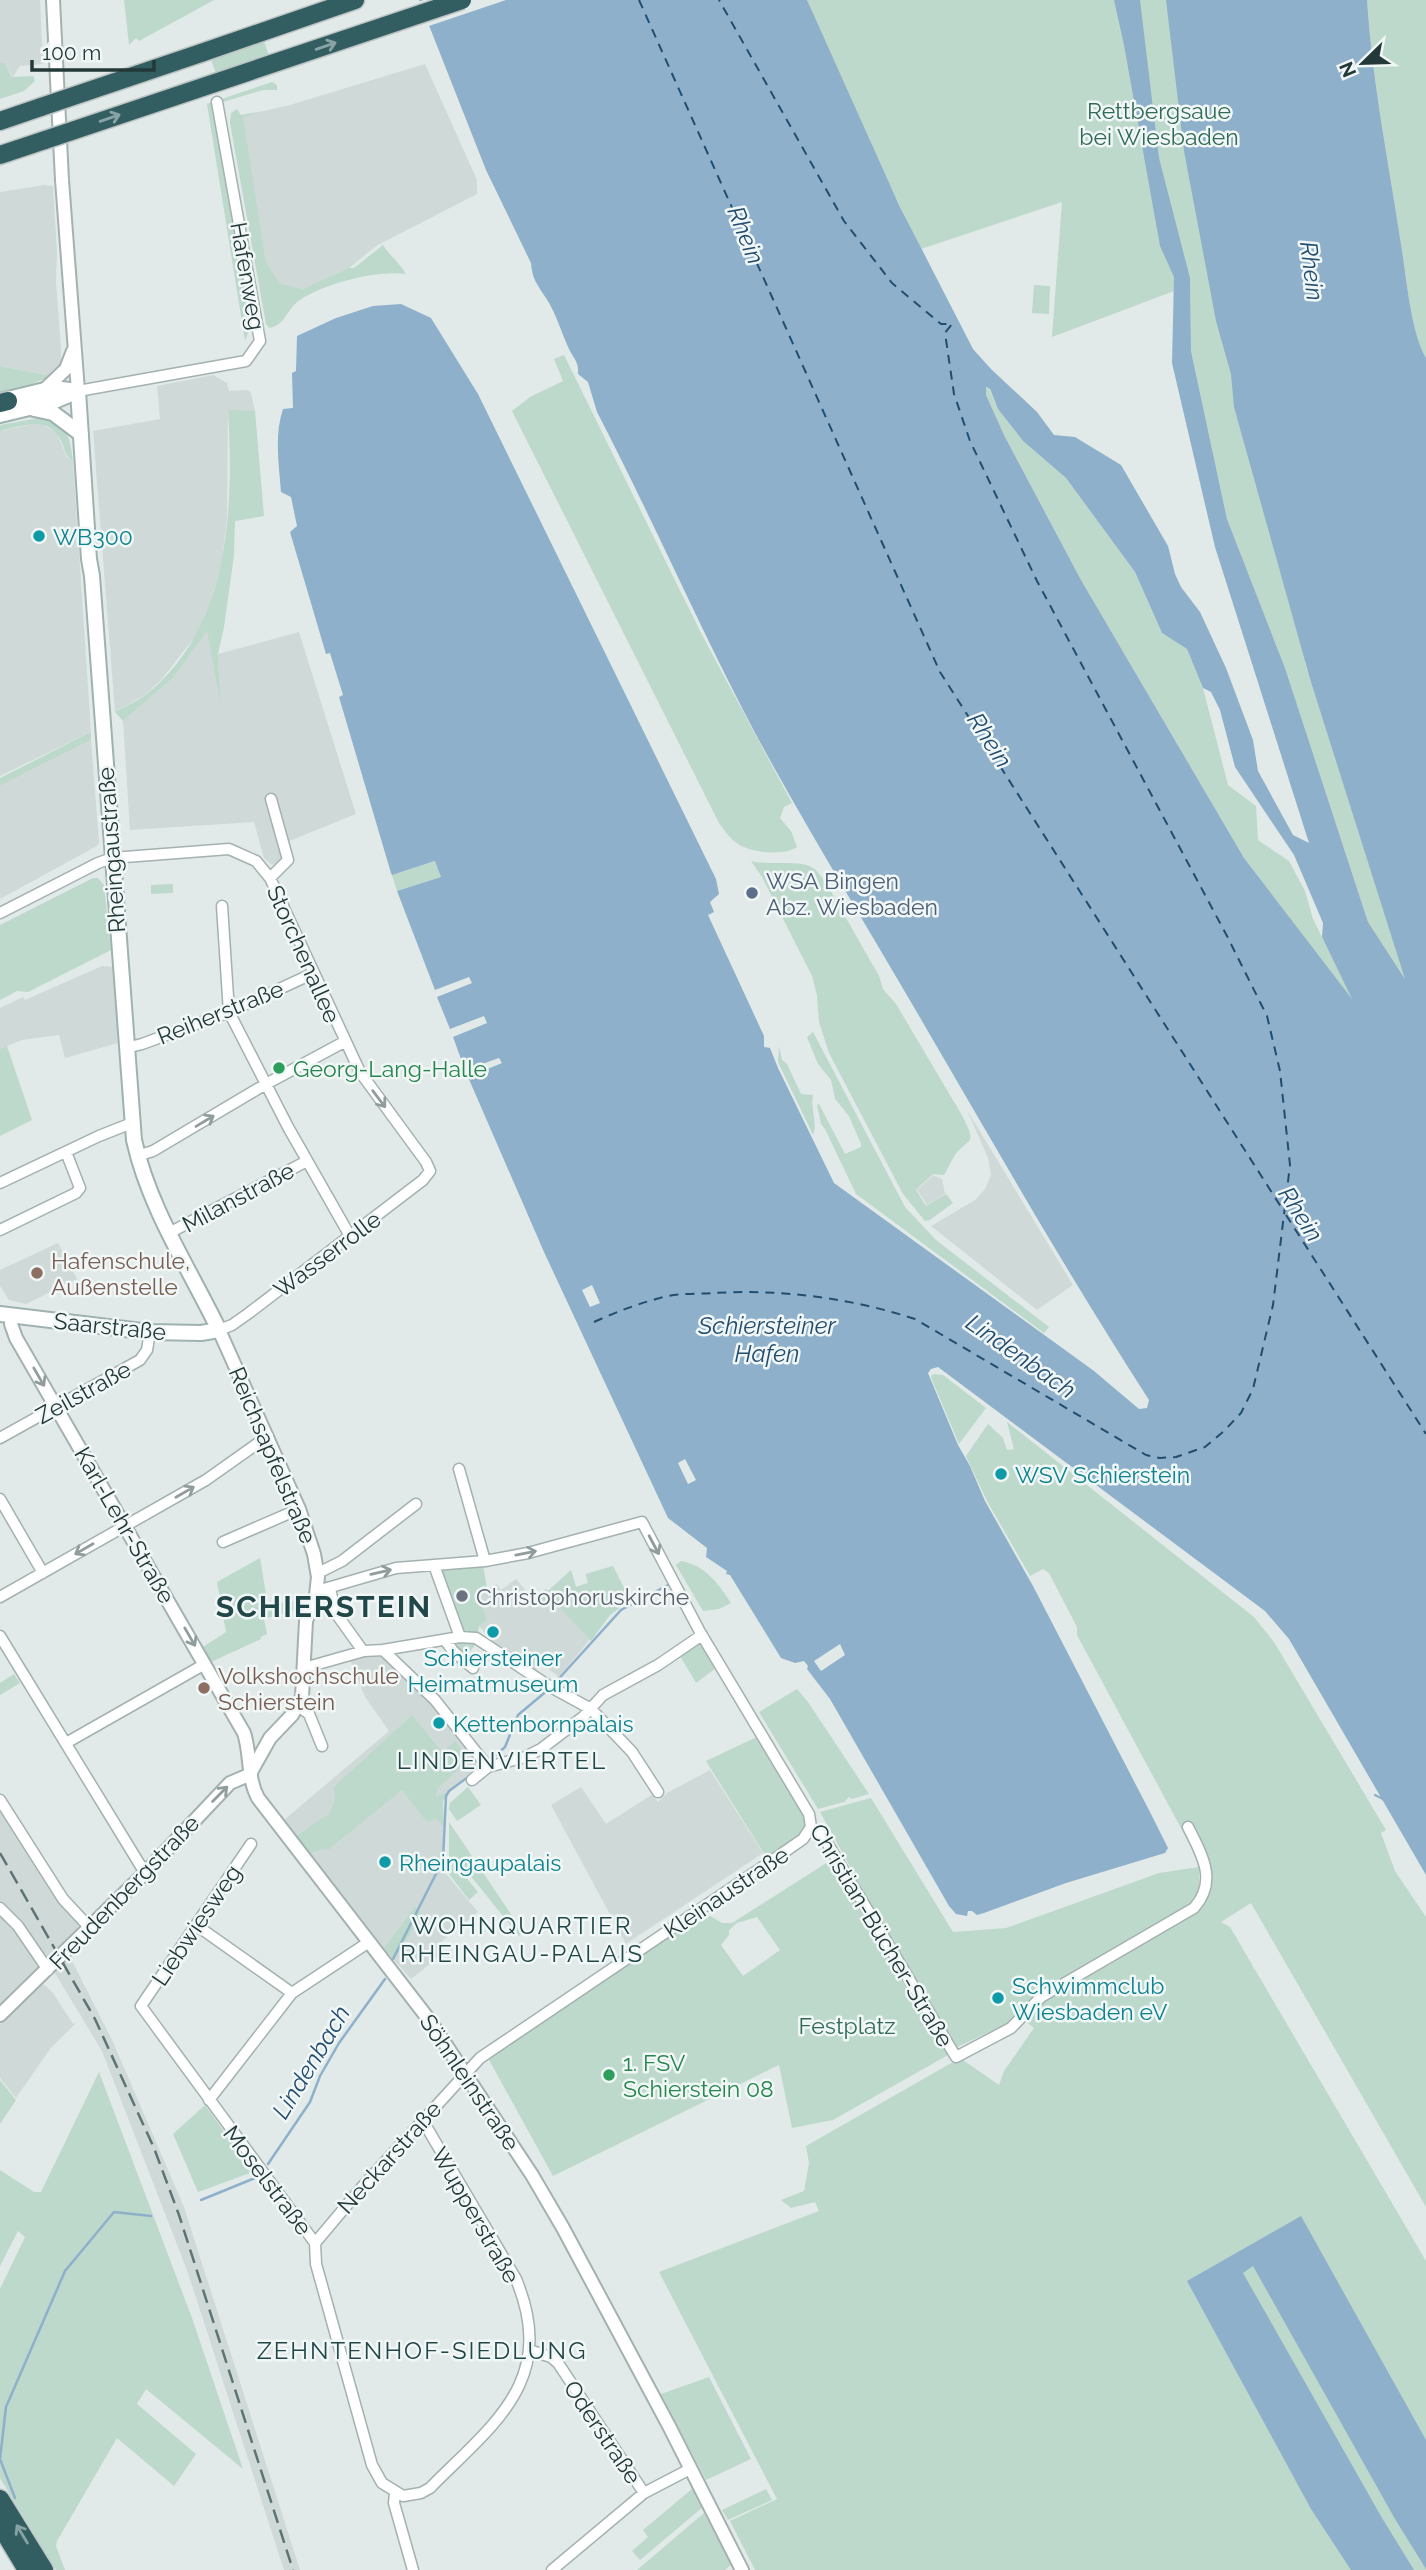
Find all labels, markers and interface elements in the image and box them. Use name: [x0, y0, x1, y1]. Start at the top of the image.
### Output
scale bar: [32, 28, 154, 72]
north arrow: [1328, 28, 1398, 98]
one-way arrow: [314, 39, 336, 51]
text: 100 m: [42, 40, 101, 65]
text: N: [1334, 59, 1360, 81]
park label: Rettbergsaue bei Wiesbaden: [1079, 97, 1239, 150]
one-way arrow: [99, 111, 121, 124]
water label: Rhein: [721, 202, 771, 268]
street label: Hafenweg: [225, 220, 271, 332]
water label: Rhein: [1294, 240, 1330, 302]
place label: WB300: [53, 523, 133, 550]
marker: WB300: [31, 528, 47, 544]
water label: Rhein: [962, 707, 1018, 773]
street label: Rheingaustraße: [92, 766, 130, 934]
place label: WSA Bingen Abz. Wiesbaden: [766, 867, 938, 920]
street label: Storchenallee: [262, 881, 346, 1027]
marker: WSA Bingen Abz. Wiesbaden: [744, 885, 760, 901]
street label: Reiherstraße: [153, 974, 287, 1050]
place label: Georg-Lang-Halle: [293, 1055, 487, 1082]
marker: Georg-Lang-Halle: [271, 1060, 287, 1076]
one-way arrow: [372, 1090, 387, 1108]
one-way arrow: [195, 1113, 215, 1127]
street label: Milanstraße: [177, 1156, 299, 1238]
water label: Rhein: [1273, 1181, 1329, 1247]
street label: Wasserrolle: [268, 1205, 386, 1303]
place label: Hafenschule, Außenstelle: [51, 1247, 190, 1300]
marker: Hafenschule, Außenstelle: [29, 1265, 45, 1281]
street label: Saarstraße: [53, 1307, 167, 1345]
water label: Lindenbach: [961, 1308, 1081, 1404]
water label: Schiersteiner Hafen: [697, 1311, 836, 1368]
street label: Zeilstraße: [31, 1355, 135, 1429]
street label: Reichsapfelstraße: [224, 1363, 322, 1547]
one-way arrow: [32, 1366, 46, 1386]
street label: Karl-Lehr-Straße: [69, 1442, 181, 1608]
place label: WSV Schierstein: [1015, 1461, 1190, 1488]
marker: WSV Schierstein: [993, 1466, 1009, 1482]
one-way arrow: [174, 1484, 194, 1498]
one-way arrow: [648, 1534, 662, 1555]
one-way arrow: [74, 1543, 94, 1557]
one-way arrow: [514, 1546, 537, 1560]
one-way arrow: [369, 1565, 392, 1578]
place label: Christophoruskirche: [476, 1583, 689, 1610]
marker: Christophoruskirche: [454, 1588, 470, 1604]
district label: SCHIERSTEIN: [216, 1589, 432, 1624]
marker: Schiersteiner Heimatmuseum: [485, 1624, 501, 1640]
one-way arrow: [183, 1627, 197, 1647]
place label: Schiersteiner Heimatmuseum: [408, 1644, 578, 1697]
place label: Volkshochschule Schierstein: [218, 1662, 399, 1715]
marker: Volkshochschule Schierstein: [196, 1680, 212, 1696]
place label: Kettenbornpalais: [453, 1710, 634, 1737]
marker: Kettenbornpalais: [431, 1715, 447, 1731]
district label: LINDENVIERTEL: [397, 1746, 607, 1775]
one-way arrow: [211, 1786, 228, 1803]
street label: Freudenbergstraße: [43, 1809, 205, 1975]
street label: Christian-Bücher-Straße: [805, 1819, 959, 2051]
street label: Kleinaustraße: [658, 1840, 794, 1944]
place label: Rheingaupalais: [399, 1849, 561, 1876]
marker: Rheingaupalais: [377, 1854, 393, 1870]
street label: Liebwiesweg: [146, 1859, 246, 1991]
district label: WOHNQUARTIER RHEINGAU-PALAIS: [400, 1911, 644, 1968]
place label: Schwimmclub Wiesbaden eV: [1012, 1972, 1168, 2025]
marker: Schwimmclub Wiesbaden eV: [990, 1990, 1006, 2006]
water label: Lindenbach: [266, 2000, 356, 2124]
street label: Söhnleinstraße: [415, 2009, 525, 2155]
park label: Festplatz: [798, 2012, 896, 2039]
place label: 1. FSV Schierstein 08: [623, 2049, 774, 2102]
marker: 1. FSV Schierstein 08: [601, 2067, 617, 2083]
street label: Neckarstraße: [331, 2095, 447, 2219]
street label: Moselstraße: [218, 2120, 318, 2240]
street label: Wupperstraße: [426, 2142, 526, 2288]
district label: ZEHNTENHOF-SIEDLUNG: [257, 2336, 587, 2365]
street label: Oderstraße: [559, 2375, 647, 2489]
one-way arrow: [15, 2525, 29, 2545]

